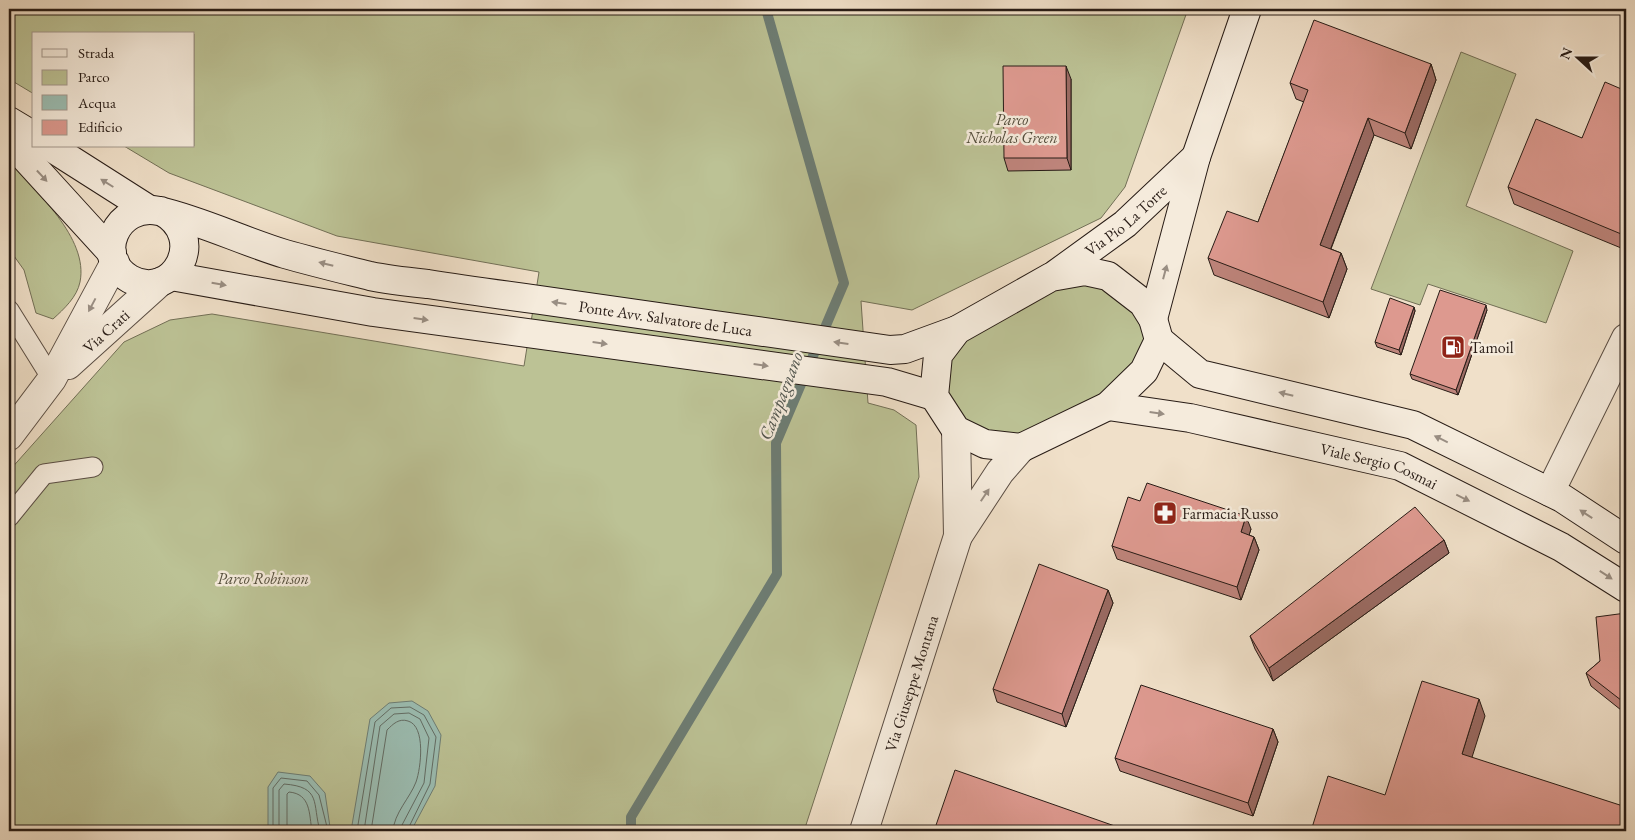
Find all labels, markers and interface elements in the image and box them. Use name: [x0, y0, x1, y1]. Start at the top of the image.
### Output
legend: [32, 32, 195, 148]
north arrow: [1552, 32, 1602, 82]
text: Strada: [78, 43, 114, 62]
text: N: [1555, 44, 1577, 62]
text: Parco: [78, 67, 110, 86]
text: Acqua: [77, 93, 116, 112]
park label: Parco Nicholas Green: [965, 109, 1058, 148]
text: Edificio: [78, 117, 122, 136]
one-way arrow: [36, 170, 48, 182]
one-way arrow: [100, 178, 113, 188]
street label: Via Pio La Torre: [1081, 180, 1171, 261]
one-way arrow: [318, 260, 333, 268]
one-way arrow: [1161, 265, 1169, 280]
one-way arrow: [211, 281, 227, 289]
street label: Ponte Avv. Salvatore de Luca: [577, 296, 754, 341]
one-way arrow: [88, 298, 96, 312]
one-way arrow: [551, 299, 567, 307]
street label: Via Crati: [78, 305, 134, 358]
one-way arrow: [414, 315, 430, 323]
fuel station icon: Tamoil: [1440, 334, 1466, 360]
place label: Tamoil: [1470, 337, 1514, 358]
one-way arrow: [592, 339, 608, 347]
one-way arrow: [833, 339, 849, 347]
water label: Campagnano: [753, 348, 809, 444]
one-way arrow: [753, 361, 769, 369]
one-way arrow: [1278, 390, 1293, 398]
one-way arrow: [1149, 410, 1165, 418]
one-way arrow: [1434, 435, 1449, 443]
street label: Viale Sergio Cosmai: [1318, 438, 1441, 494]
one-way arrow: [980, 488, 990, 502]
one-way arrow: [1456, 494, 1471, 502]
pharmacy icon: Farmacia Russo: [1152, 500, 1178, 526]
place label: Farmacia Russo: [1182, 503, 1278, 524]
one-way arrow: [1579, 509, 1592, 518]
park label: Parco Robinson: [217, 568, 309, 589]
one-way arrow: [1599, 570, 1613, 580]
street label: Via Giuseppe Montana: [880, 612, 943, 754]

